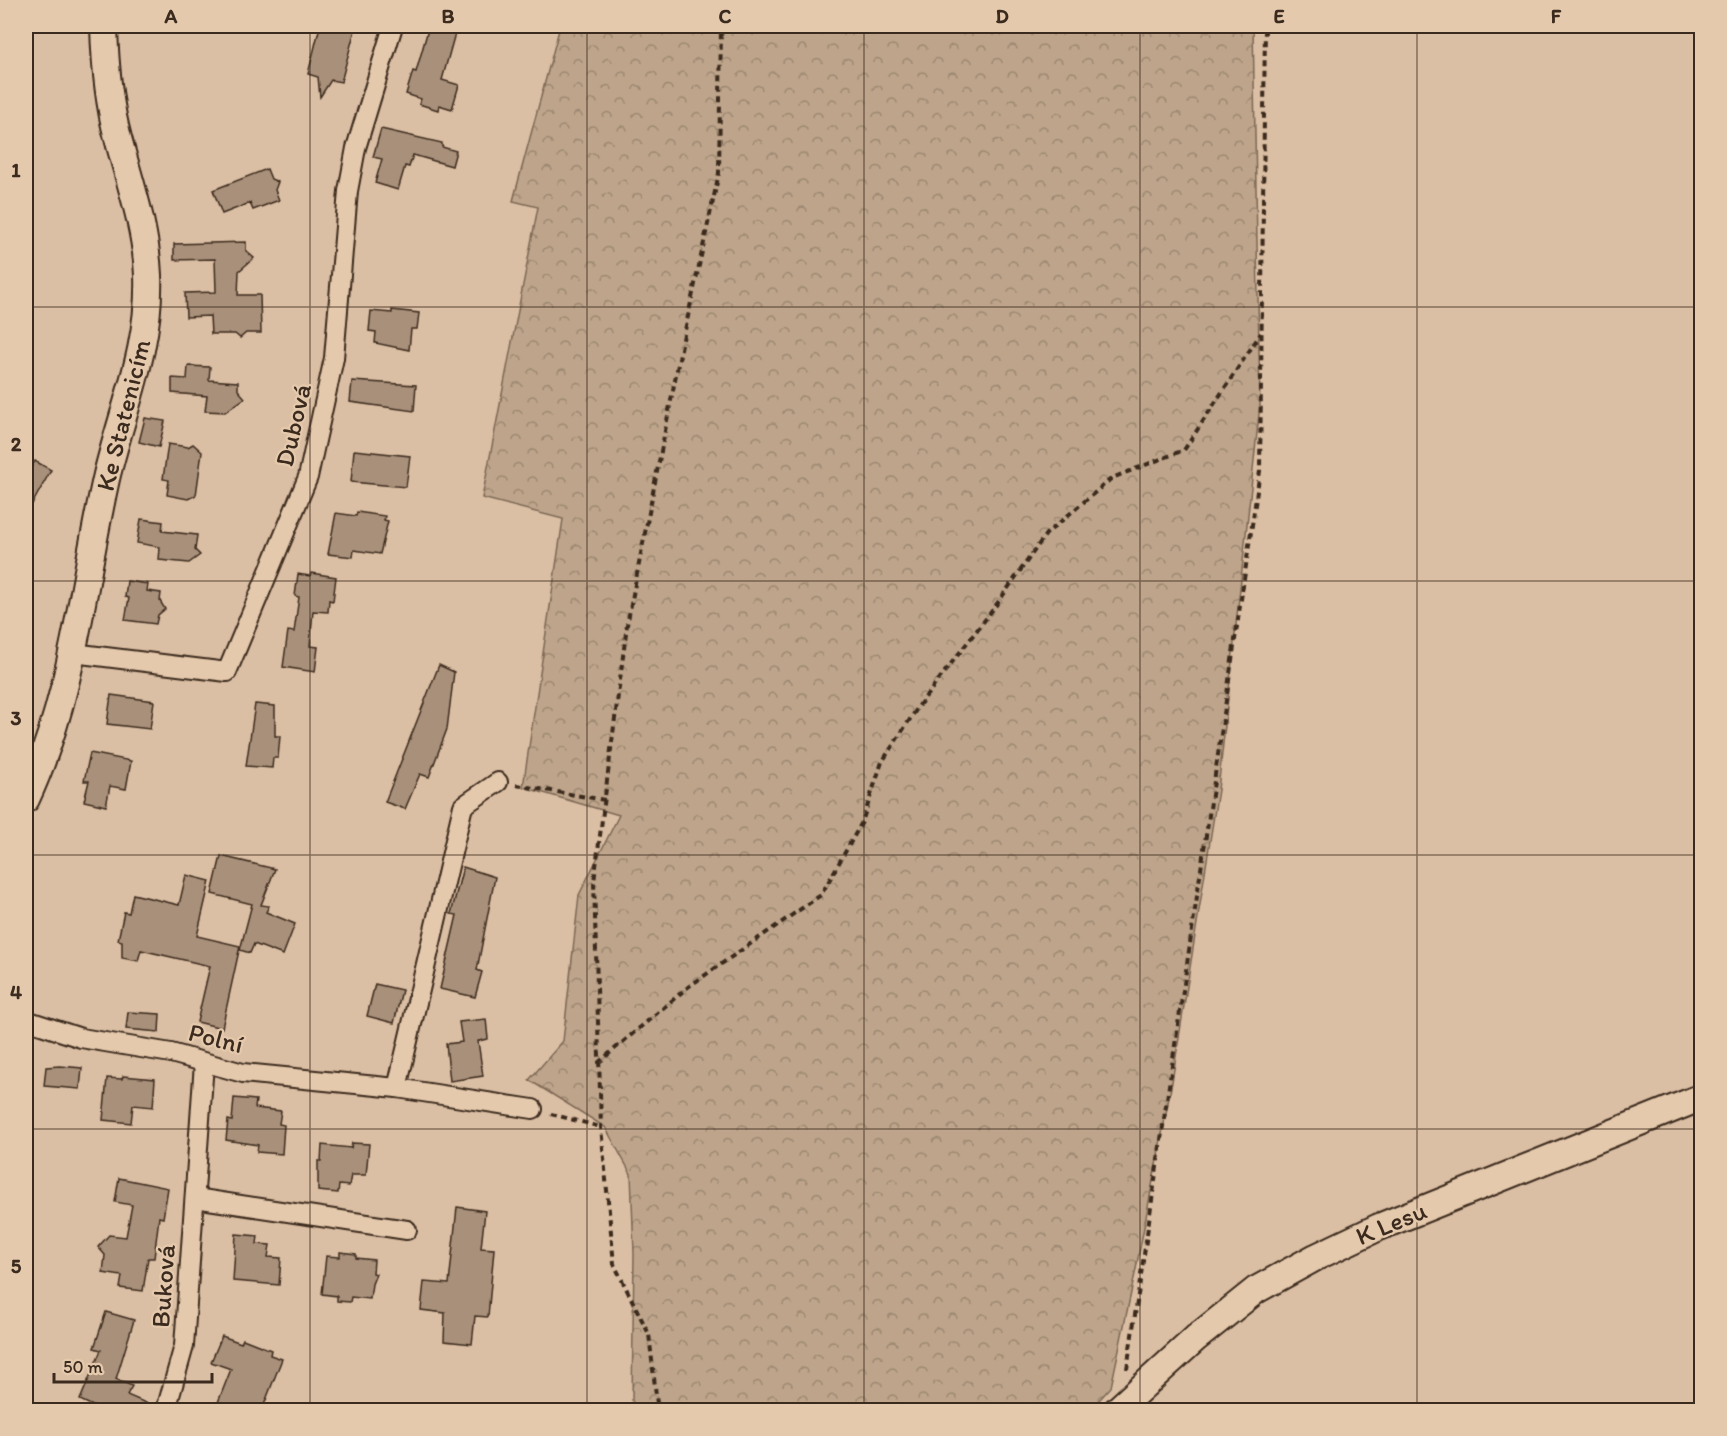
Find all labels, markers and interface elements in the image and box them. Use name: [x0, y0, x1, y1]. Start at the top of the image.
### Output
text: A: [164, 4, 178, 28]
text: B: [442, 4, 455, 28]
text: C: [719, 4, 732, 28]
text: D: [995, 4, 1009, 28]
text: E: [1273, 4, 1285, 28]
text: F: [1551, 4, 1562, 28]
text: 1: [11, 158, 21, 182]
street label: Ke Statenicím: [89, 336, 157, 494]
street label: Dubová: [268, 380, 318, 469]
text: 2: [11, 432, 22, 456]
text: 3: [11, 706, 22, 730]
text: 4: [10, 980, 22, 1004]
street label: Polní: [185, 1016, 247, 1060]
street label: K Lesu: [1351, 1194, 1431, 1252]
street label: Buková: [144, 1243, 182, 1329]
text: 5: [11, 1254, 22, 1278]
scale bar: [54, 1346, 212, 1384]
text: 50 m: [63, 1356, 103, 1378]

